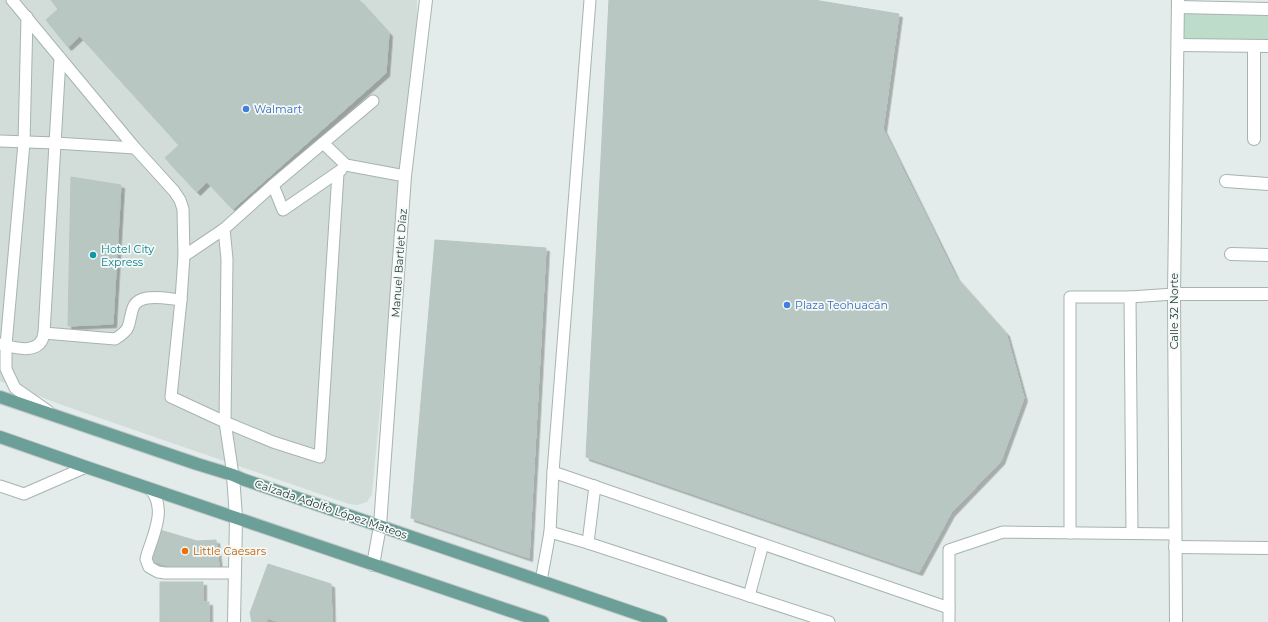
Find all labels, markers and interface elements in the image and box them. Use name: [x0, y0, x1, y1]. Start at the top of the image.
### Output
place label: Walmart: [254, 102, 303, 116]
marker: Walmart: [241, 104, 251, 114]
street label: Manuel Bartlet Díaz: [388, 208, 410, 318]
place label: Hotel City Express: [101, 242, 154, 269]
marker: Hotel City Express: [88, 250, 98, 260]
street label: Calle 32 Norte: [1167, 273, 1181, 349]
place label: Plaza Teohuacán: [795, 298, 888, 312]
marker: Plaza Teohuacán: [782, 300, 792, 310]
street label: Calzada Adolfo López Mateos: [253, 476, 410, 542]
place label: Little Caesars: [193, 544, 267, 558]
marker: Little Caesars: [180, 546, 190, 556]

